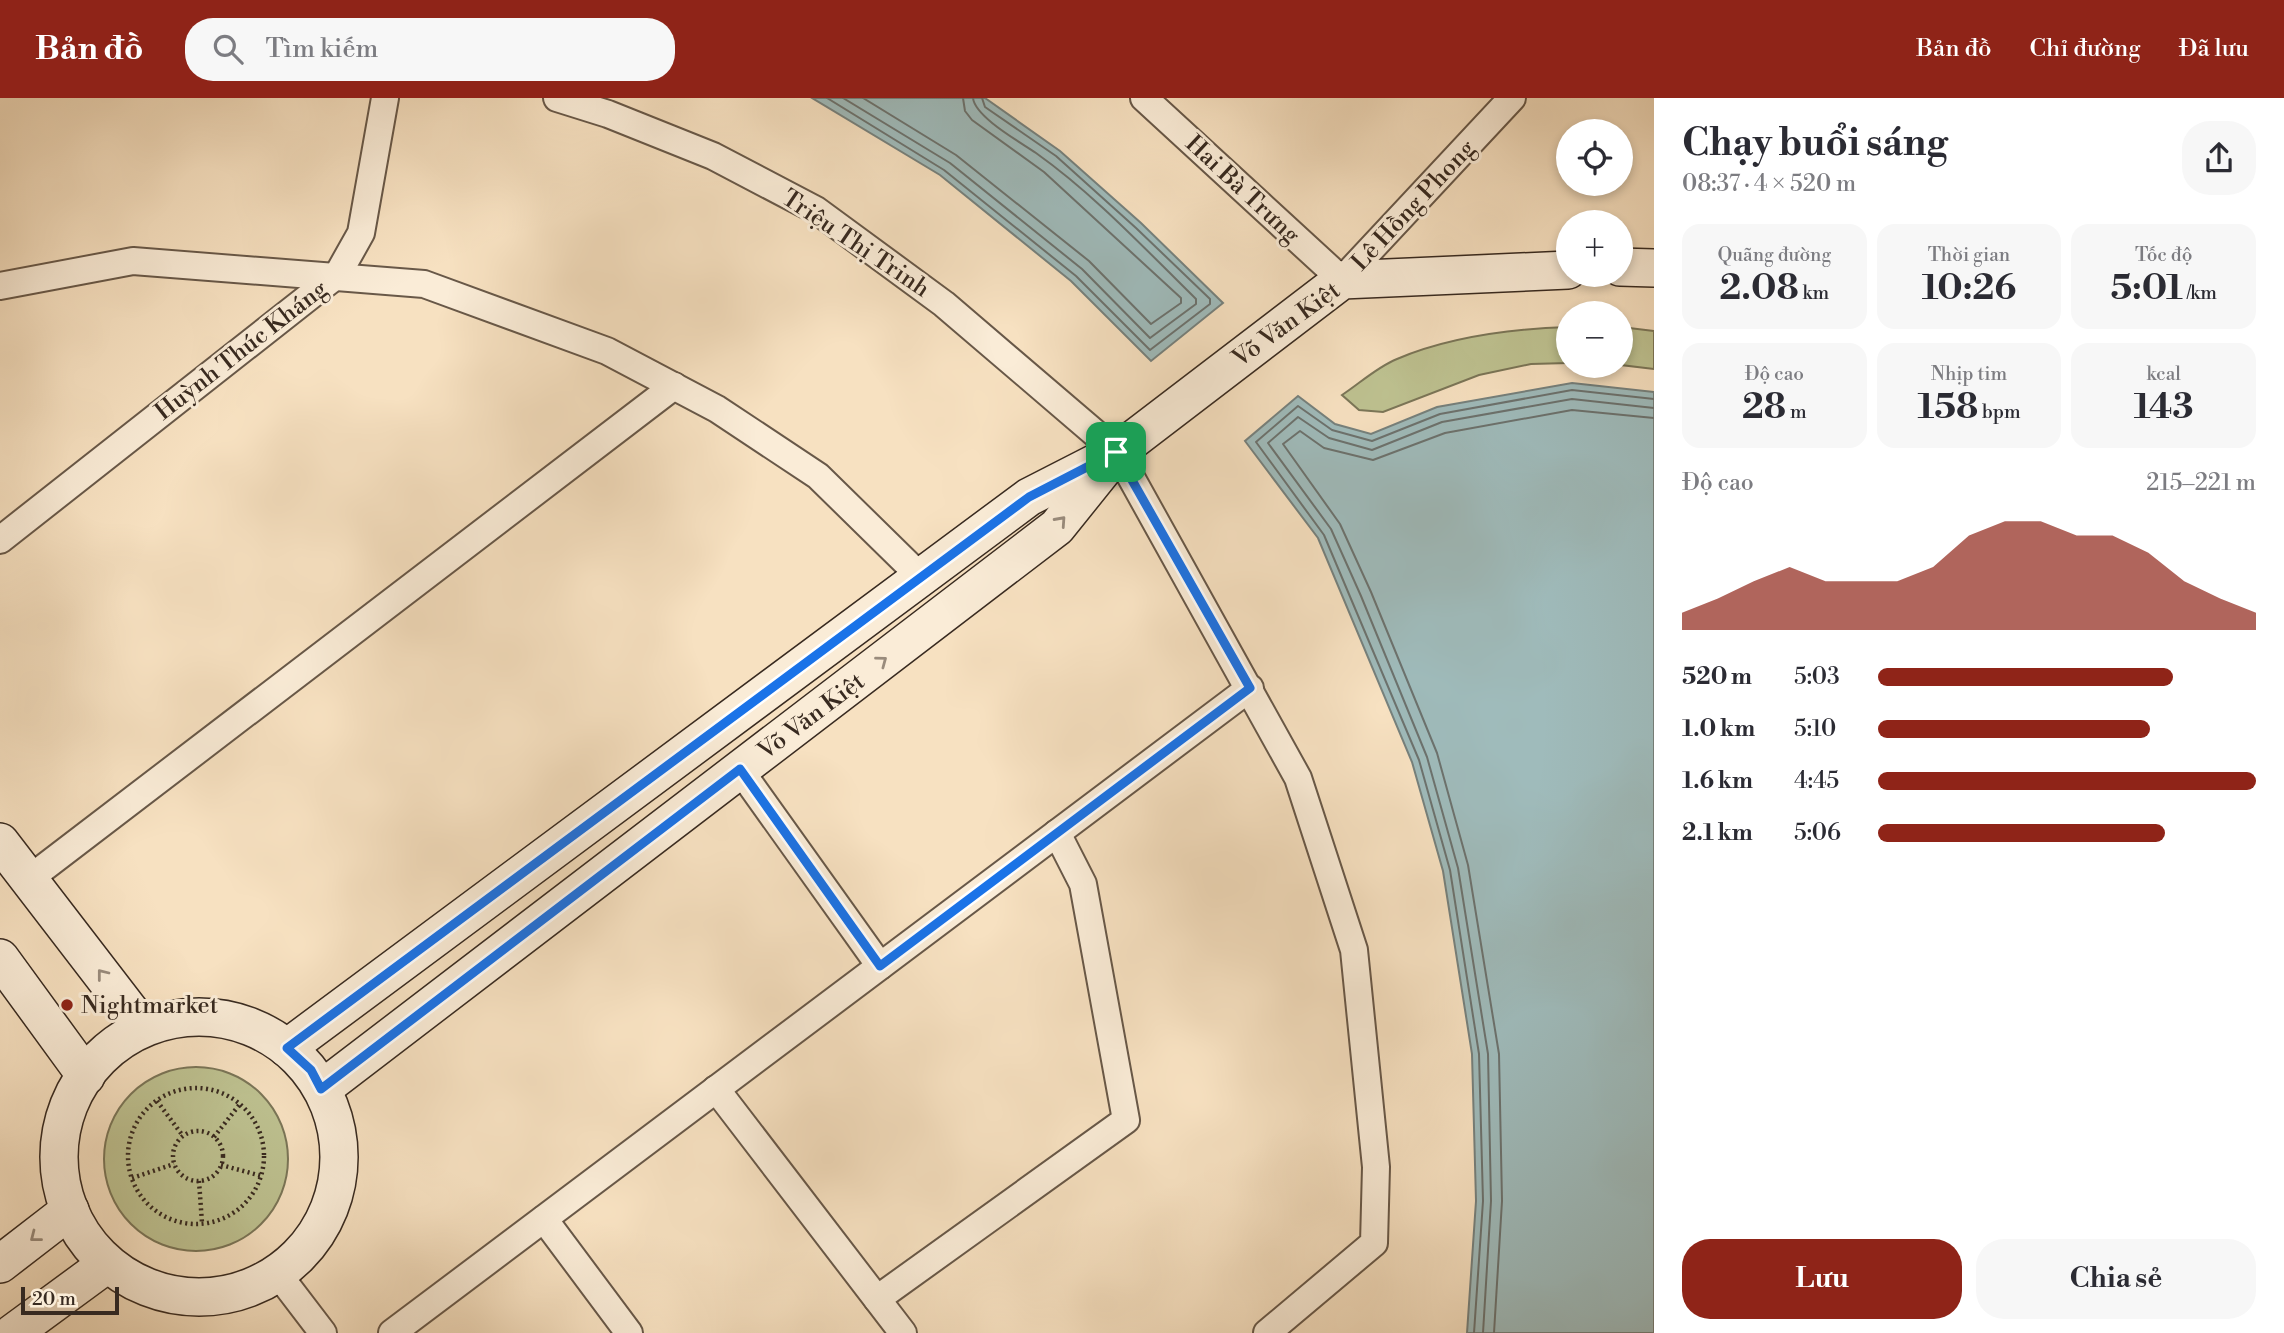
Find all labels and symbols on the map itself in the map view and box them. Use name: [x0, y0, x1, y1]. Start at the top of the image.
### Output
street label: Hai Bà Trưng: [1179, 129, 1306, 251]
street label: Lê Hồng Phong: [1345, 134, 1482, 277]
street label: Triệu Thị Trinh: [776, 183, 935, 304]
street label: Huỳnh Thúc Kháng: [150, 274, 334, 427]
street label: Võ Văn Kiệt: [1226, 275, 1347, 375]
pin: [1086, 422, 1146, 482]
one-way arrow: [1053, 516, 1065, 529]
one-way arrow: [874, 657, 887, 670]
street label: Võ Văn Kiệt: [751, 667, 871, 767]
one-way arrow: [97, 969, 110, 982]
place label: Nightmarket: [81, 991, 219, 1021]
marker: Nightmarket: [59, 997, 75, 1013]
one-way arrow: [30, 1229, 43, 1241]
scale bar: [21, 1284, 119, 1316]

